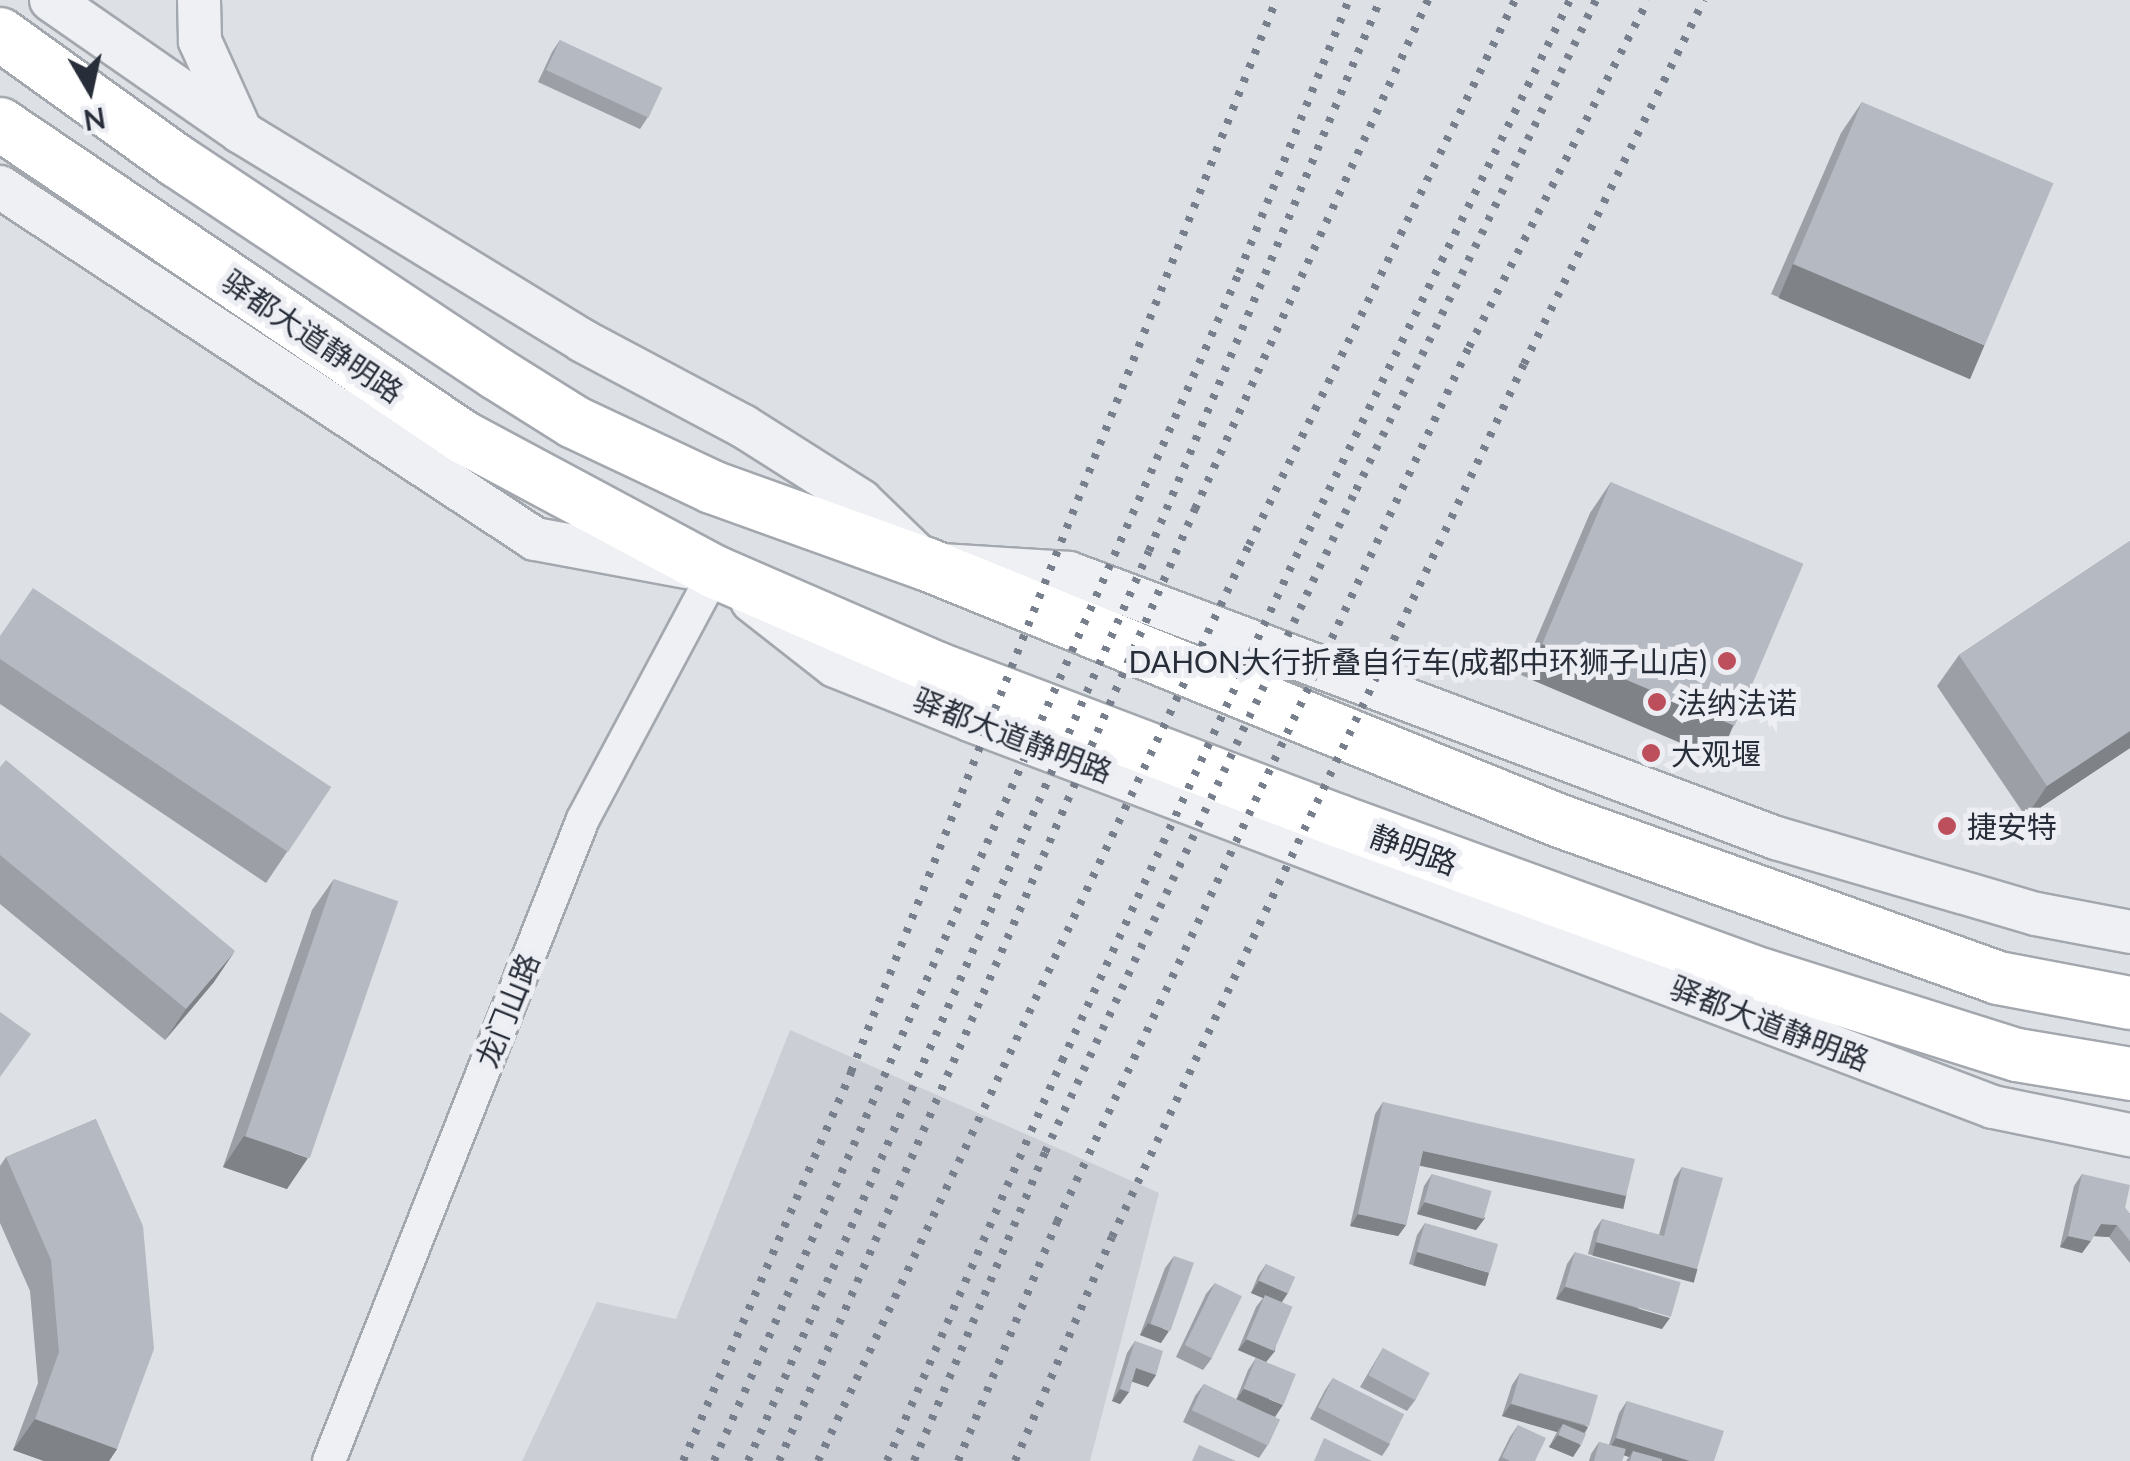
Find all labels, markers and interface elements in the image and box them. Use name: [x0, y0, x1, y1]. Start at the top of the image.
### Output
north arrow: [40, 40, 140, 140]
text: N: [81, 101, 108, 138]
street label: 驿都大道静明路: [216, 262, 410, 410]
place label: DAHON大行折叠自行车(成都中环狮子山店): [1129, 643, 1707, 679]
marker: DAHON大行折叠自行车(成都中环狮子山店): [1716, 650, 1738, 672]
street label: 驿都大道静明路: [909, 681, 1117, 789]
place label: 法纳法诺: [1677, 684, 1797, 720]
marker: 法纳法诺: [1646, 691, 1668, 713]
place label: 大观堰: [1671, 735, 1761, 771]
marker: 大观堰: [1640, 742, 1662, 764]
place label: 捷安特: [1967, 808, 2057, 844]
marker: 捷安特: [1936, 815, 1958, 837]
street label: 静明路: [1366, 817, 1462, 881]
street label: 龙门山路: [468, 948, 546, 1072]
street label: 驿都大道静明路: [1666, 969, 1874, 1077]

